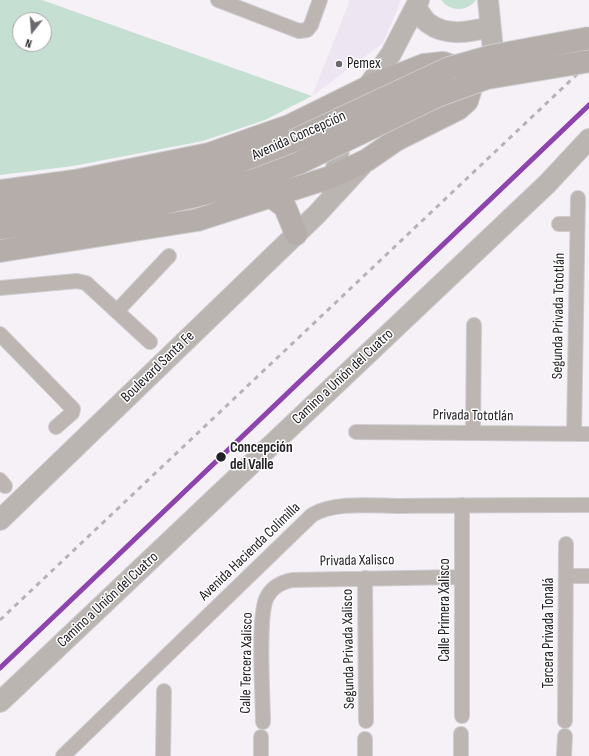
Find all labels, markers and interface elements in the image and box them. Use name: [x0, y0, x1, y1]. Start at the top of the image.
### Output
north arrow: [12, 12, 52, 52]
text: N: [24, 36, 33, 50]
place label: Pemex: [347, 55, 381, 73]
marker: Pemex: [334, 59, 344, 69]
street label: Avenida Concepción: [249, 107, 349, 165]
street label: Segunda Privada Tototlán: [549, 253, 569, 379]
street label: Camino a Unión del Cuatro: [289, 326, 397, 428]
street label: Boulevard Santa Fe: [118, 328, 198, 406]
street label: Privada Tototlán: [432, 406, 514, 426]
place label: Concepción del Valle: [230, 439, 293, 474]
marker: Concepción del Valle: [214, 450, 228, 464]
street label: Avenida Hacienda Colimilla: [196, 499, 304, 605]
street label: Camino a Unión del Cuatro: [54, 549, 162, 651]
street label: Privada Xalisco: [320, 551, 394, 571]
street label: Calle Primera Xalisco: [436, 558, 454, 662]
street label: Tercera Privada Tonalá: [540, 578, 558, 688]
street label: Segunda Privada Xalisco: [339, 589, 359, 709]
street label: Calle Tercera Xalisco: [237, 612, 257, 714]

